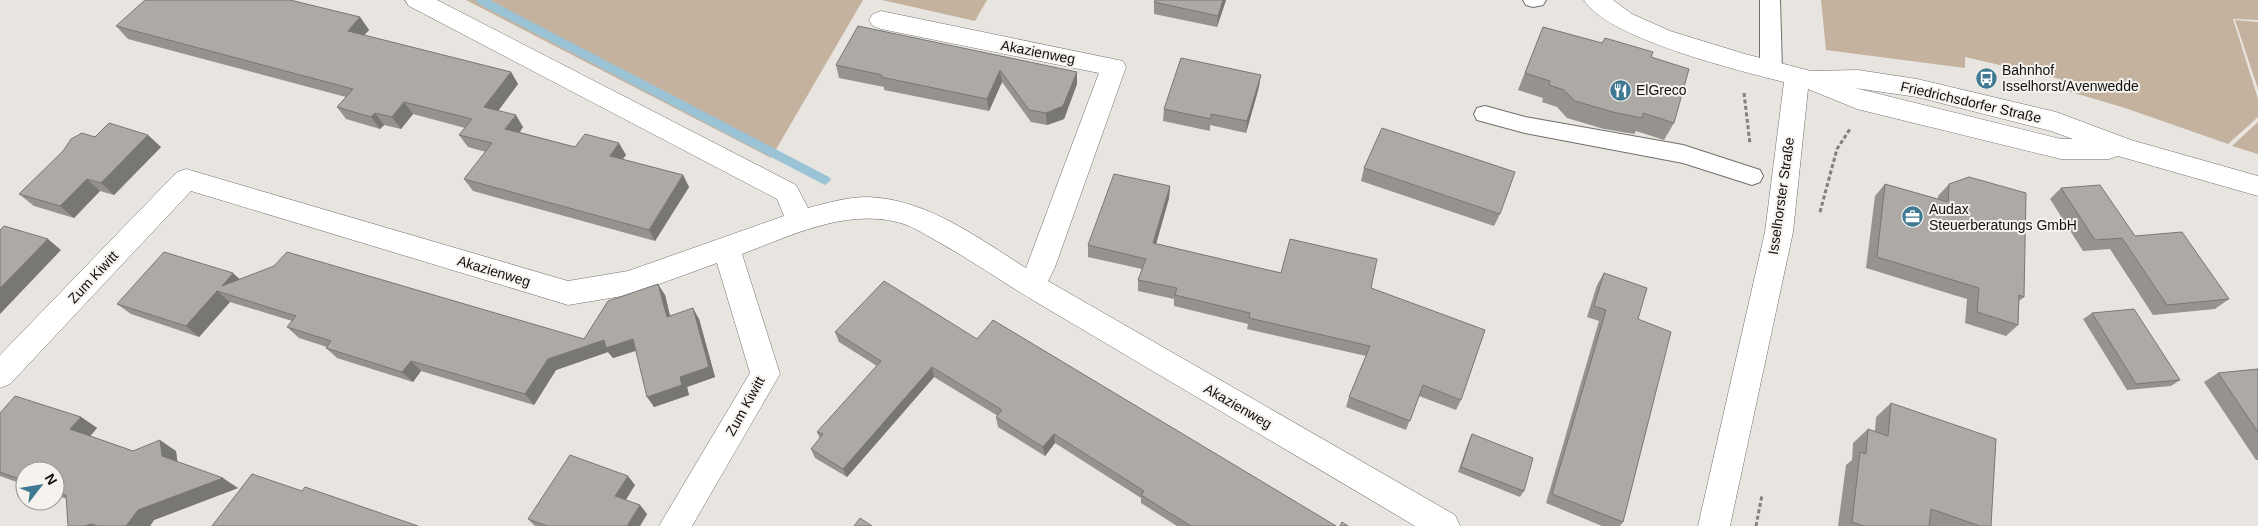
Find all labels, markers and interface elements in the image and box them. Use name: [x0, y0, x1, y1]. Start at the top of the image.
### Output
street label: Akazienweg: [999, 37, 1077, 67]
place label: Bahnhof Isselhorst/Avenwedde: [2002, 62, 2139, 94]
bus stop icon: Bahnhof Isselhorst/Avenwedde: [1974, 66, 1998, 90]
restaurant icon: ElGreco: [1608, 78, 1632, 102]
street label: Friedrichsdorfer Straße: [1899, 78, 2043, 126]
place label: ElGreco: [1636, 82, 1687, 98]
street label: Isselhorster Straße: [1765, 136, 1797, 256]
place label: Audax Steuerberatungs GmbH: [1929, 201, 2077, 233]
office icon: Audax Steuerberatungs GmbH: [1901, 205, 1925, 229]
street label: Zum Kiwitt: [65, 248, 121, 306]
street label: Akazienweg: [456, 252, 532, 290]
street label: Zum Kiwitt: [722, 373, 768, 438]
street label: Akazienweg: [1201, 380, 1275, 432]
north arrow: [15, 461, 65, 511]
text: N: [42, 471, 61, 488]

